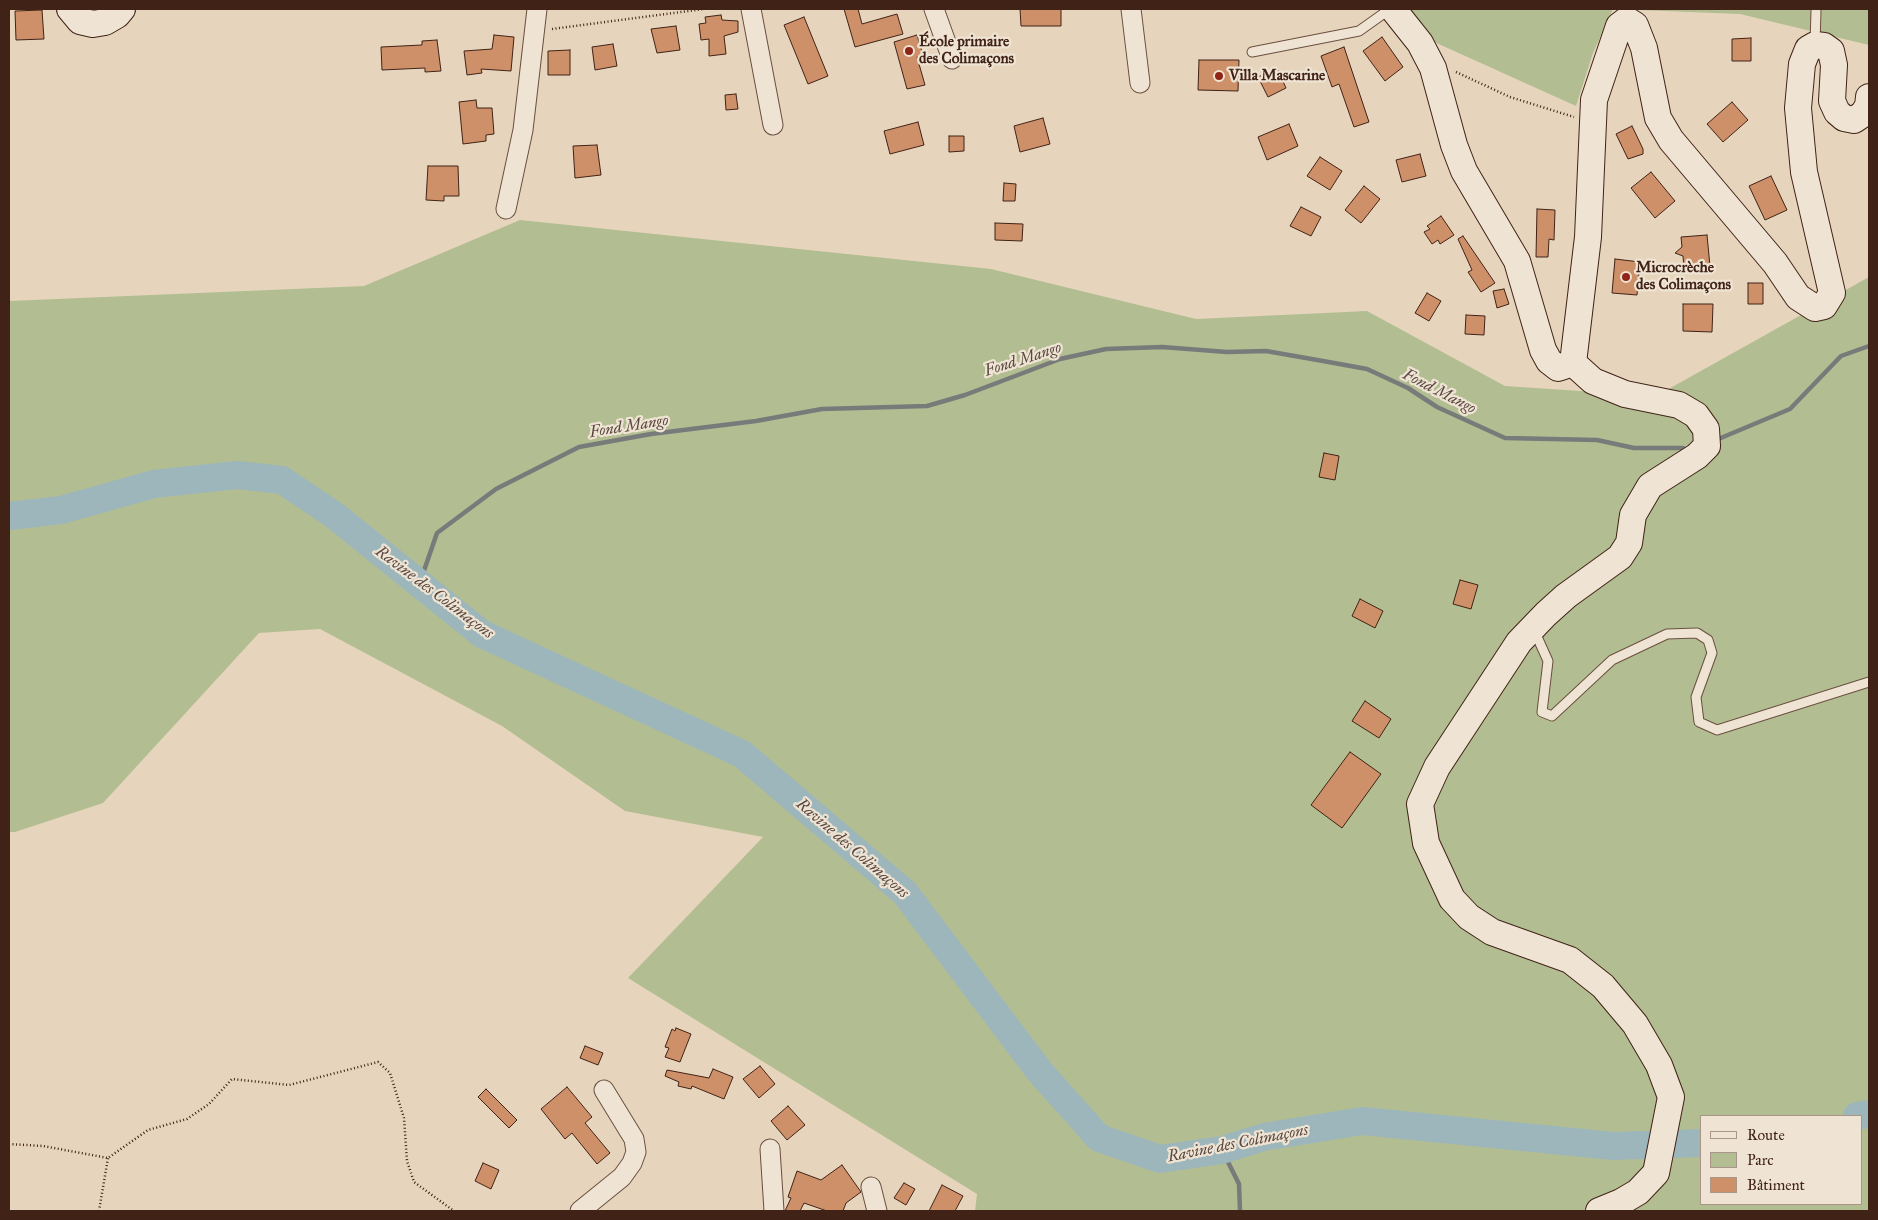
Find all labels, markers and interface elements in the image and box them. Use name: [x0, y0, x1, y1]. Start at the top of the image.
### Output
place label: École primaire des Colimaçons: [919, 33, 1014, 68]
marker: École primaire des Colimaçons: [903, 45, 915, 57]
place label: Villa Mascarine: [1229, 67, 1325, 85]
marker: Villa Mascarine: [1213, 70, 1225, 82]
place label: Microcrèche des Colimaçons: [1636, 259, 1731, 294]
marker: Microcrèche des Colimaçons: [1620, 271, 1632, 283]
water label: Fond Mango: [982, 339, 1064, 381]
water label: Fond Mango: [1399, 365, 1479, 419]
water label: Fond Mango: [588, 411, 670, 443]
water label: Ravine des Colimaçons: [371, 542, 497, 644]
water label: Ravine des Colimaçons: [792, 795, 912, 903]
legend: [1700, 1115, 1863, 1205]
water label: Ravine des Colimaçons: [1166, 1121, 1310, 1167]
text: Route: [1747, 1126, 1785, 1144]
text: Parc: [1747, 1151, 1774, 1169]
text: Bâtiment: [1747, 1176, 1805, 1194]

